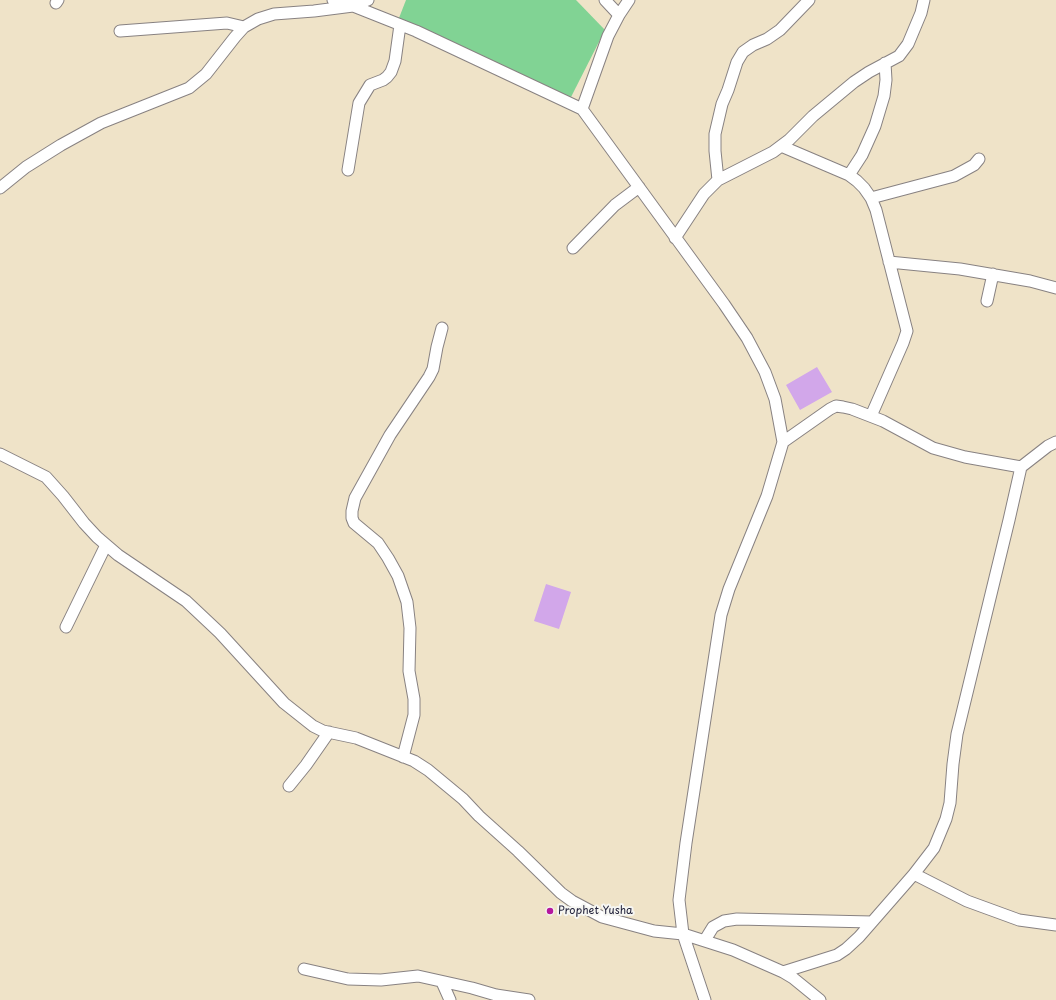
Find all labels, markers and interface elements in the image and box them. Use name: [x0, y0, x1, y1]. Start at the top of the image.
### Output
place label: Prophet Yusha: [558, 904, 633, 918]
marker: Prophet Yusha: [545, 906, 555, 916]

